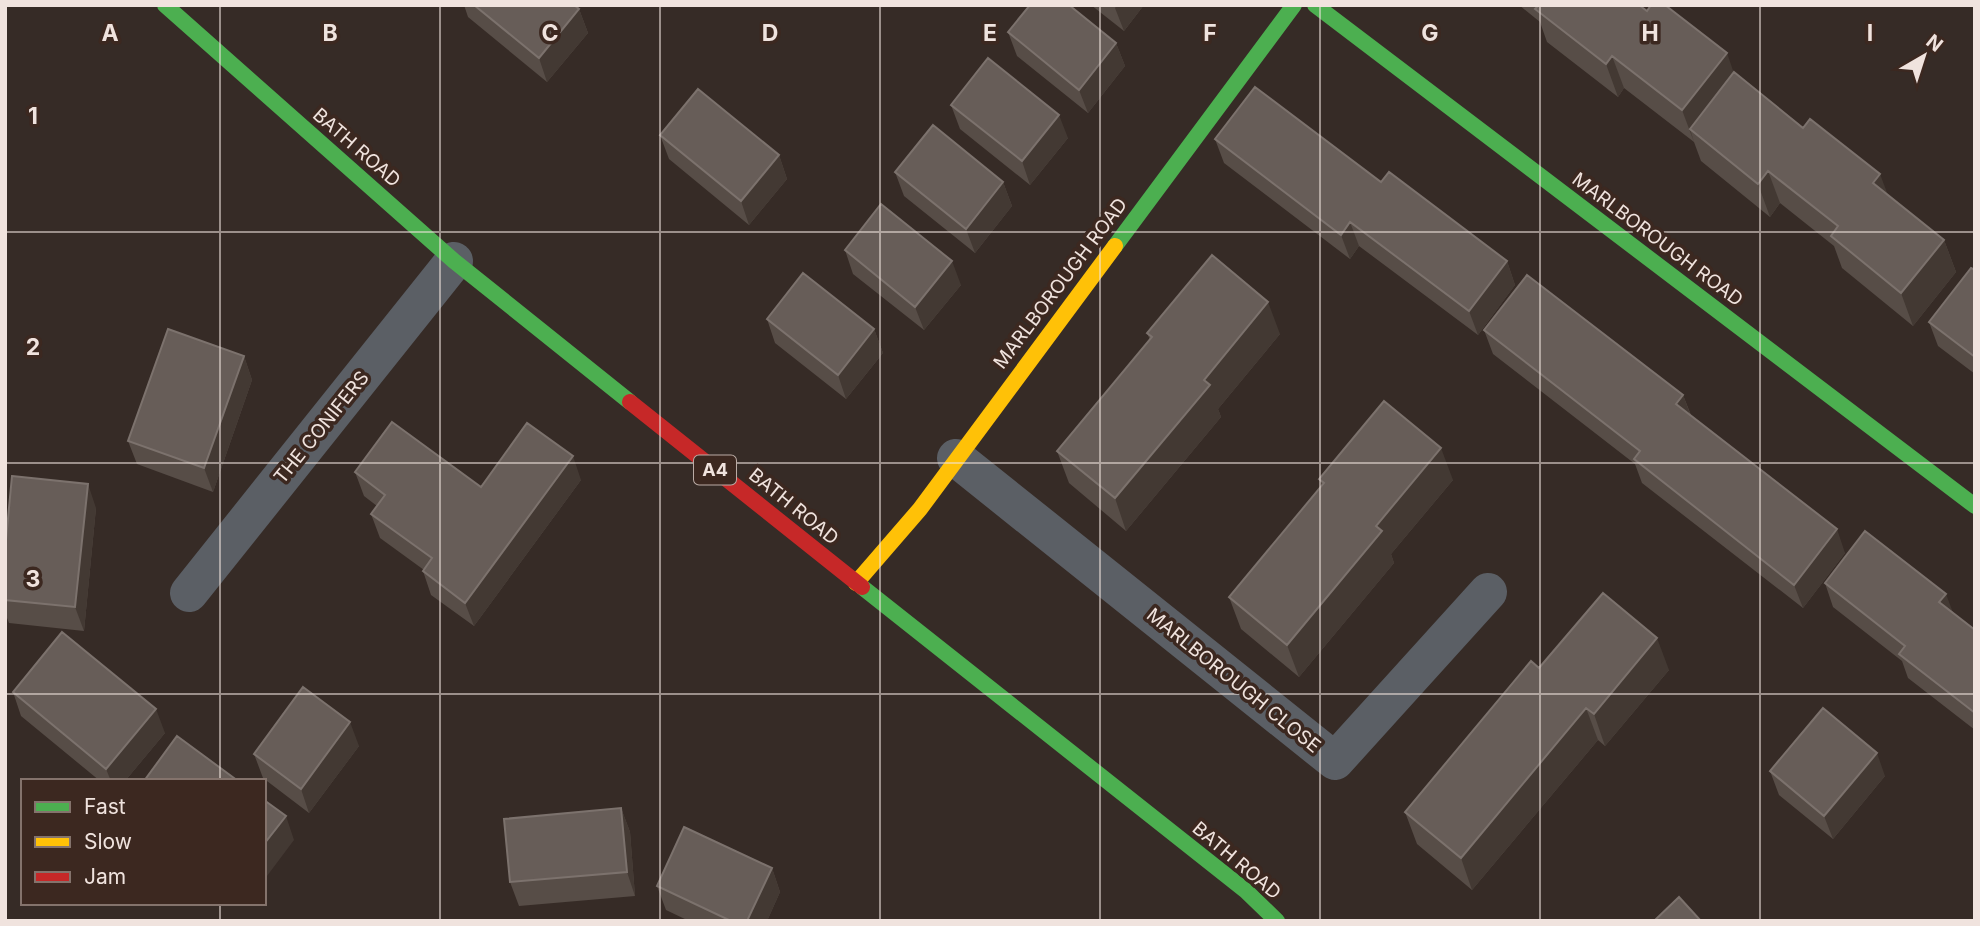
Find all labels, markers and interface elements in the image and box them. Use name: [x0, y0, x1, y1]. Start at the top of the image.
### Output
text: A: [101, 19, 119, 47]
text: B: [322, 19, 338, 47]
text: C: [541, 19, 559, 47]
text: D: [762, 19, 778, 47]
text: E: [983, 19, 997, 47]
text: F: [1203, 19, 1217, 47]
text: G: [1421, 19, 1439, 47]
text: H: [1641, 19, 1659, 47]
text: I: [1867, 19, 1873, 47]
north arrow: [1889, 21, 1959, 91]
text: N: [1922, 30, 1947, 57]
text: 1: [28, 102, 38, 130]
street label: BATH ROAD: [308, 103, 405, 192]
street label: MARLBOROUGH ROAD: [1568, 168, 1748, 311]
street label: MARLBOROUGH ROAD: [989, 193, 1132, 373]
text: 2: [26, 333, 40, 361]
street label: THE CONIFERS: [269, 366, 374, 488]
road number: A4: [694, 456, 736, 484]
street label: BATH ROAD: [744, 463, 843, 549]
text: 3: [26, 565, 40, 593]
street label: MARLBOROUGH CLOSE: [1142, 603, 1325, 758]
legend: [21, 779, 266, 905]
text: Fast: [84, 794, 126, 819]
street label: BATH ROAD: [1188, 817, 1286, 904]
text: Slow: [84, 829, 132, 854]
text: Jam: [84, 864, 126, 889]

